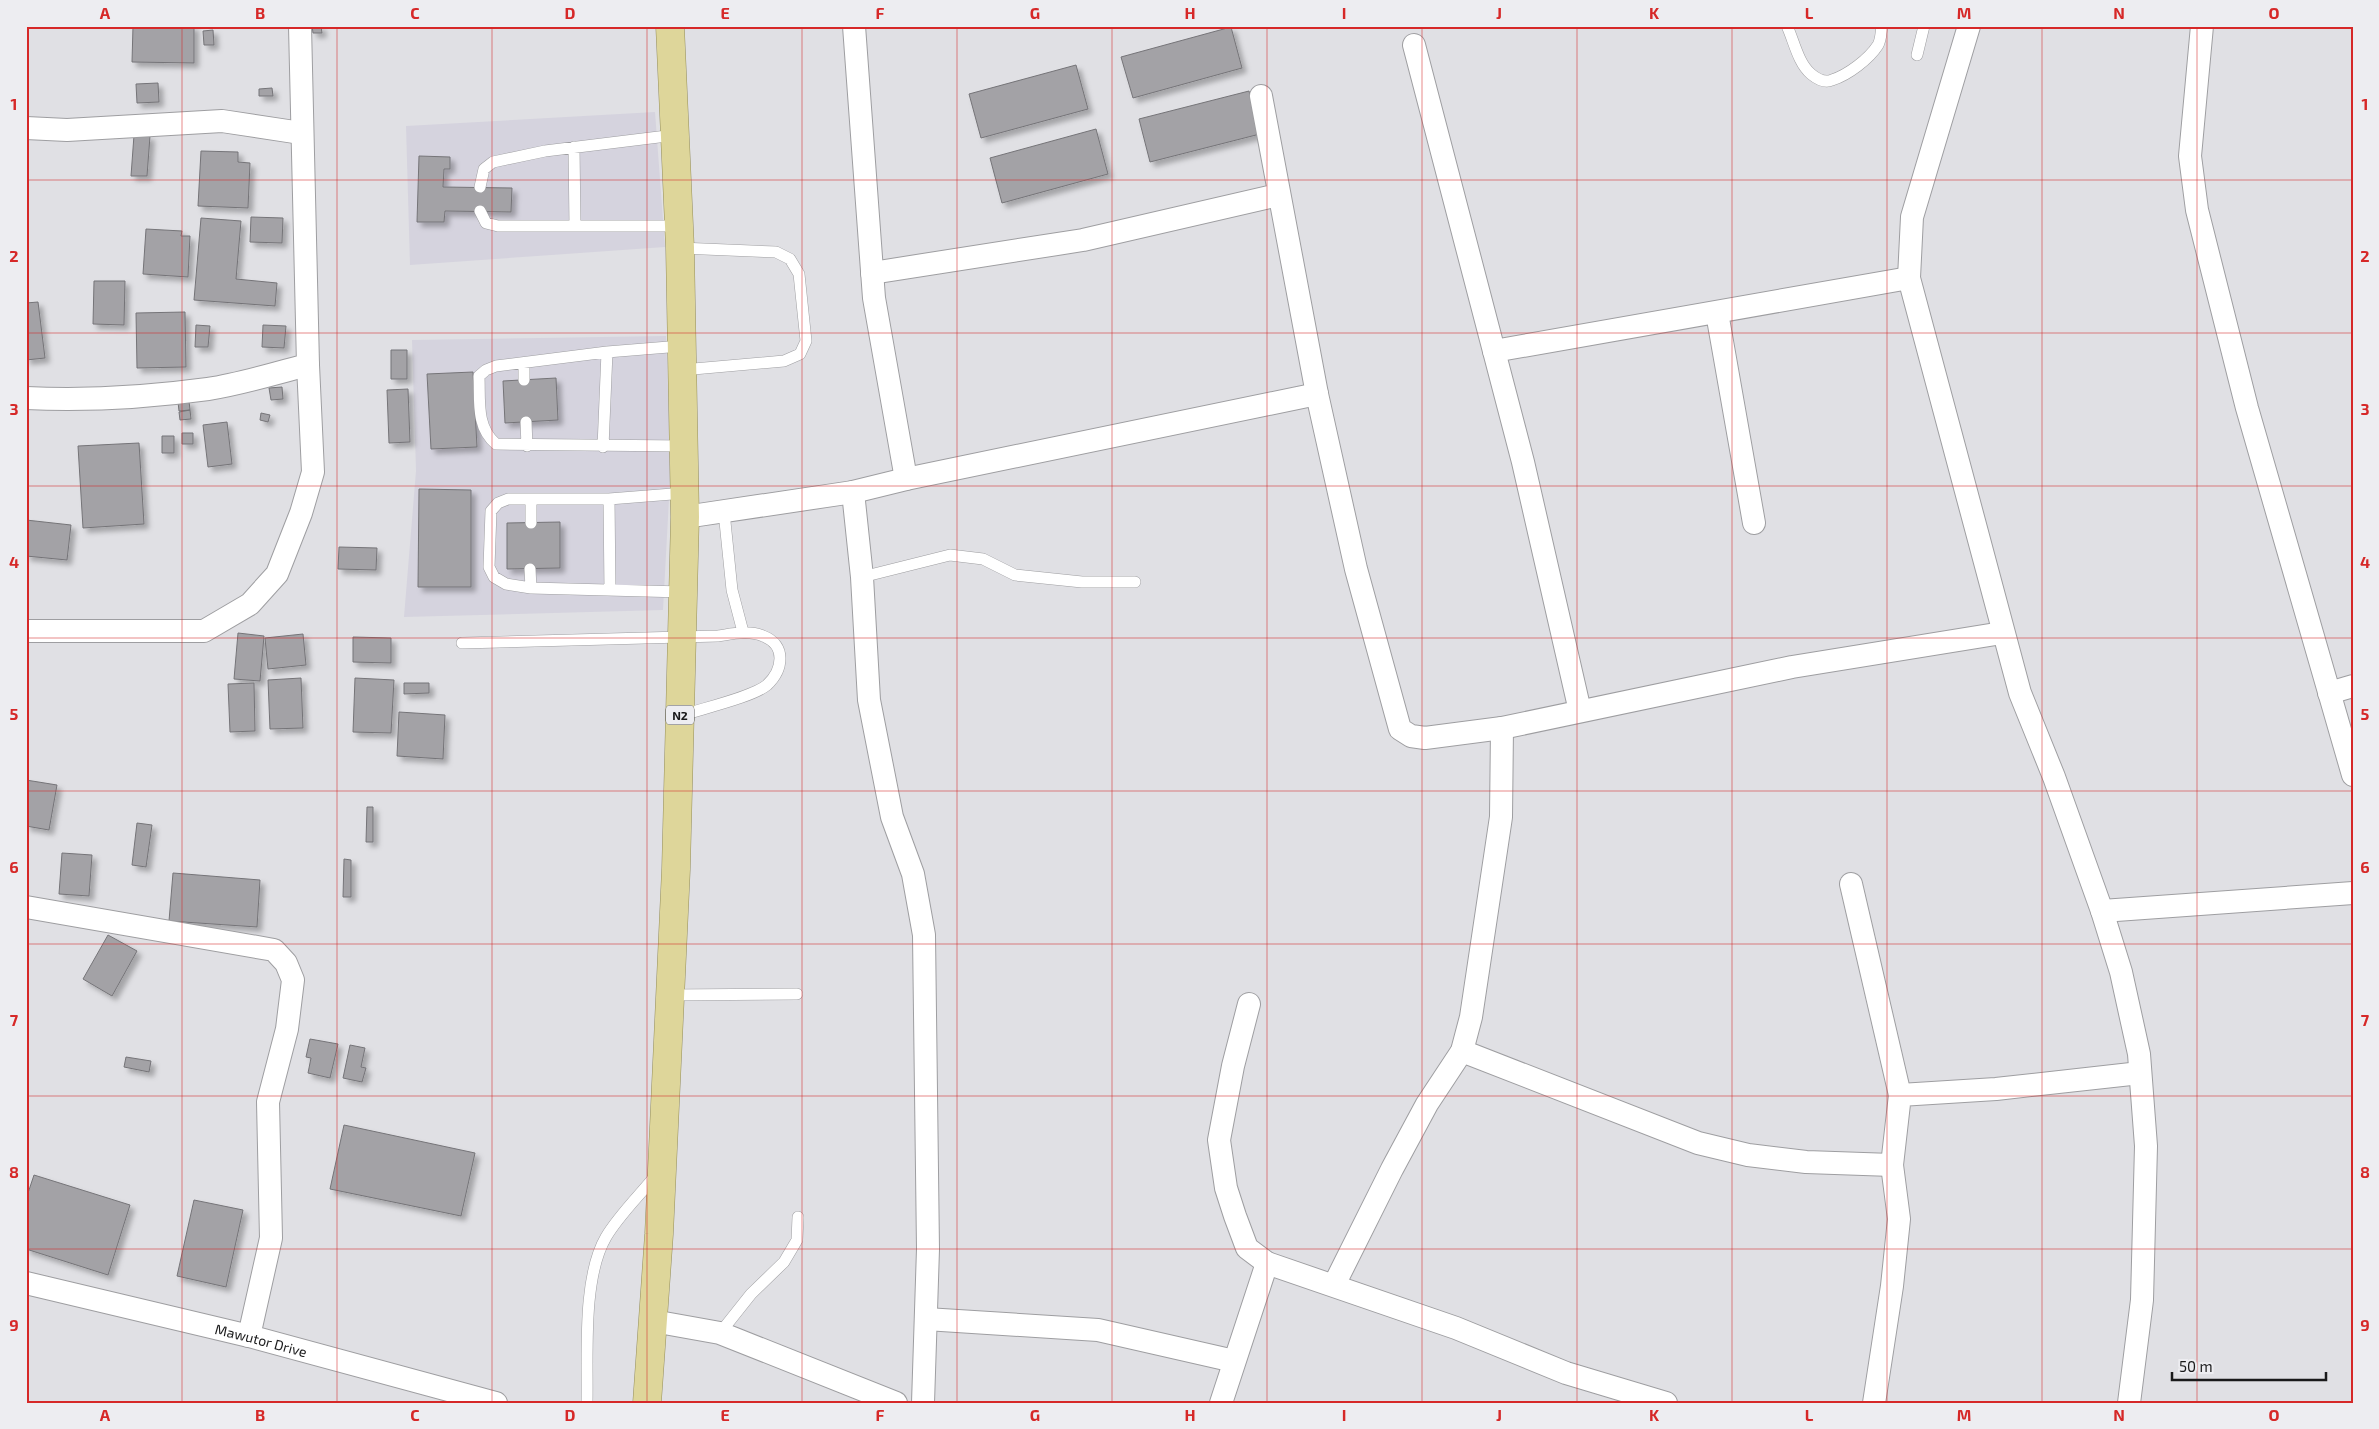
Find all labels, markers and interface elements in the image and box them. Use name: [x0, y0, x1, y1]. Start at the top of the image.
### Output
text: A: [100, 3, 111, 22]
text: B: [255, 3, 265, 22]
text: C: [410, 3, 420, 22]
text: D: [565, 3, 576, 22]
text: E: [720, 3, 730, 22]
text: F: [876, 3, 885, 22]
text: G: [1030, 3, 1040, 22]
text: H: [1184, 3, 1196, 22]
text: I: [1342, 3, 1346, 22]
text: J: [1496, 3, 1502, 22]
text: K: [1649, 3, 1660, 22]
text: L: [1805, 3, 1814, 22]
text: M: [1957, 3, 1971, 22]
text: N: [2113, 3, 2125, 22]
text: O: [2268, 3, 2280, 22]
text: 1: [11, 94, 17, 113]
text: 1: [2362, 94, 2368, 113]
text: 2: [9, 246, 19, 265]
text: 2: [2360, 246, 2370, 265]
text: 3: [9, 399, 19, 418]
text: 3: [2360, 399, 2370, 418]
text: 4: [9, 552, 19, 571]
text: 4: [2360, 552, 2370, 571]
text: 5: [10, 704, 19, 723]
text: 5: [2361, 704, 2370, 723]
road number: N2: [666, 706, 694, 724]
text: 6: [9, 857, 19, 876]
text: 6: [2360, 857, 2370, 876]
text: 7: [10, 1010, 19, 1029]
text: 7: [2361, 1010, 2370, 1029]
text: 8: [9, 1162, 19, 1181]
text: 8: [2360, 1162, 2370, 1181]
text: 9: [9, 1315, 19, 1334]
text: 9: [2360, 1315, 2370, 1334]
street label: Mawutor Drive: [213, 1320, 309, 1360]
scale bar: [2172, 1349, 2325, 1381]
text: 50 m: [2179, 1357, 2213, 1375]
text: A: [100, 1405, 111, 1424]
text: B: [255, 1405, 265, 1424]
text: C: [410, 1405, 420, 1424]
text: D: [565, 1405, 576, 1424]
text: E: [720, 1405, 730, 1424]
text: F: [876, 1405, 885, 1424]
text: G: [1030, 1405, 1040, 1424]
text: H: [1184, 1405, 1196, 1424]
text: I: [1342, 1405, 1346, 1424]
text: J: [1496, 1405, 1502, 1424]
text: K: [1649, 1405, 1660, 1424]
text: L: [1805, 1405, 1814, 1424]
text: M: [1957, 1405, 1971, 1424]
text: N: [2113, 1405, 2125, 1424]
text: O: [2268, 1405, 2280, 1424]

